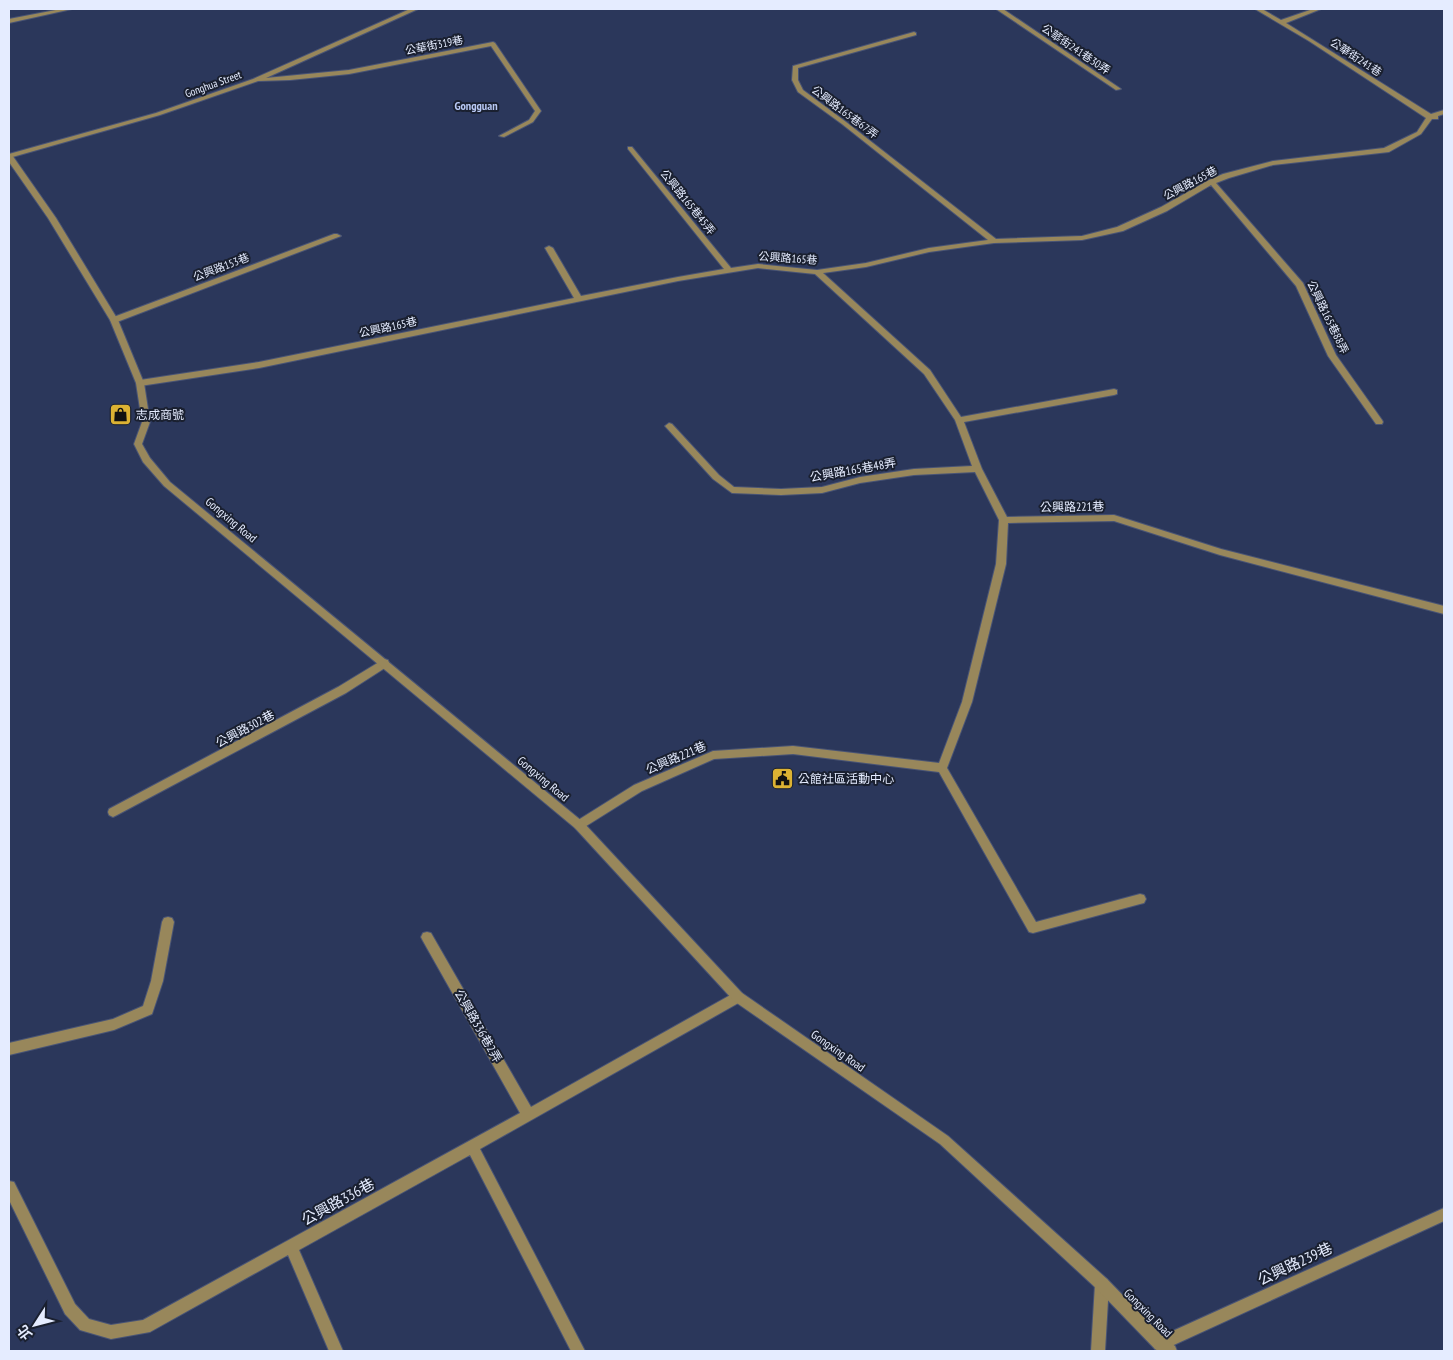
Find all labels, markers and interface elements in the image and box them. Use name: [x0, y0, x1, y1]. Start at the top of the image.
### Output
street label: 公華街241巷30弄: [1039, 21, 1113, 77]
street label: 公華街319巷: [404, 33, 464, 57]
street label: 公華街241巷: [1328, 35, 1384, 79]
street label: Gonghua Street: [183, 67, 243, 101]
street label: 公興路165巷67弄: [809, 82, 881, 142]
district label: Gongguan: [454, 98, 498, 113]
street label: 公興路165巷: [1161, 163, 1219, 203]
street label: 公興路165巷45弄: [657, 167, 719, 237]
street label: 公興路165巷: [758, 249, 818, 267]
street label: 公興路153巷: [191, 250, 251, 284]
street label: 公興路165巷88弄: [1304, 278, 1352, 356]
street label: 公興路165巷: [358, 314, 418, 340]
shop icon: 志成商號: [108, 403, 132, 427]
place label: 志成商號: [136, 407, 184, 422]
street label: 公興路165巷48弄: [809, 455, 897, 484]
street label: Gongxing Road: [203, 494, 260, 545]
street label: 公興路221巷: [1040, 498, 1104, 515]
street label: 公興路302巷: [213, 707, 277, 750]
street label: 公興路221巷: [643, 738, 708, 777]
street label: Gongxing Road: [515, 753, 572, 804]
public building icon: 公館社區活動中心: [770, 767, 794, 791]
place label: 公館社區活動中心: [798, 771, 894, 786]
street label: 公興路336巷2弄: [452, 987, 505, 1065]
street label: Gongxing Road: [808, 1027, 868, 1075]
street label: 公興路336巷: [298, 1174, 377, 1229]
street label: 公興路239巷: [1254, 1238, 1335, 1289]
street label: Gongxing Road: [1121, 1285, 1176, 1340]
north arrow: [10, 1300, 60, 1350]
text: 北: [13, 1322, 36, 1344]

